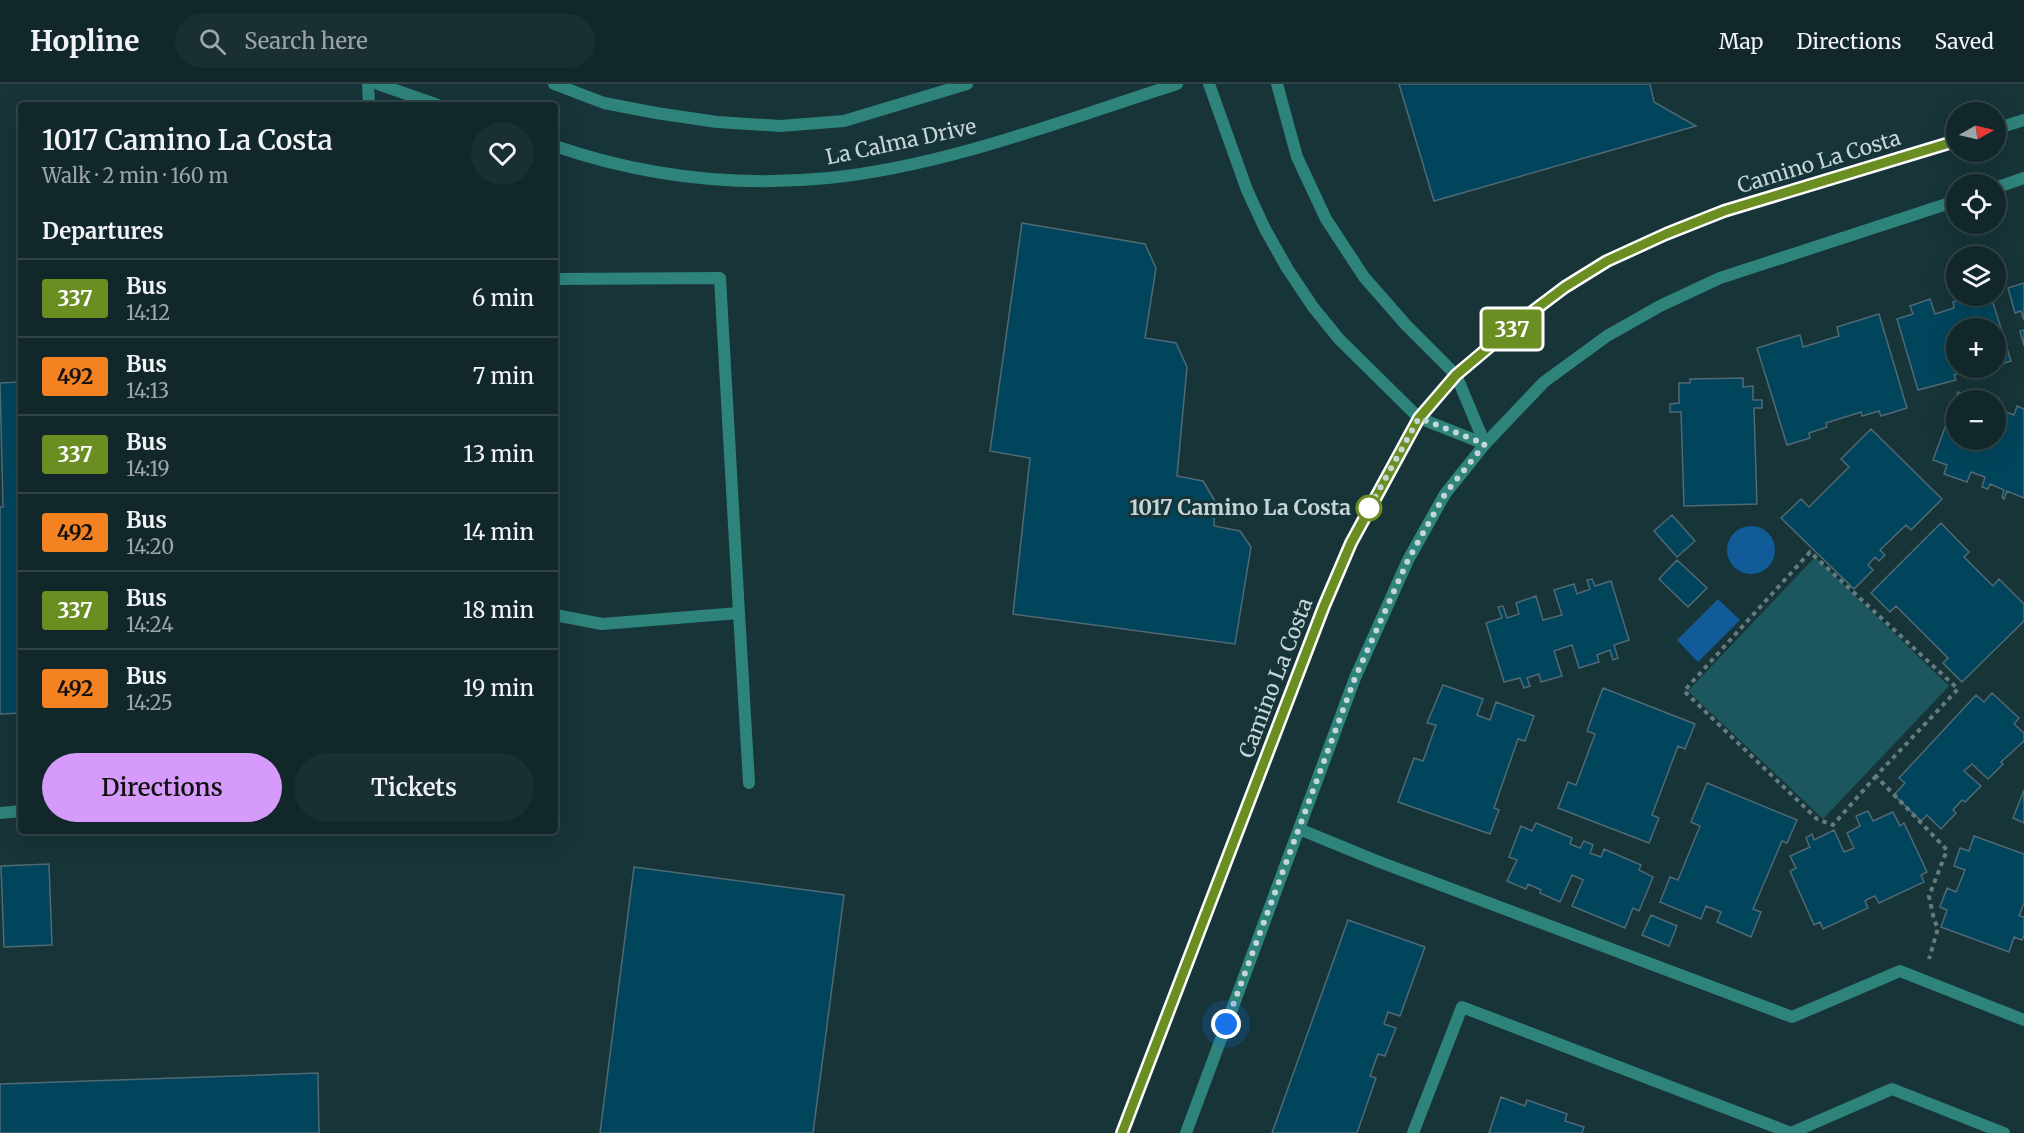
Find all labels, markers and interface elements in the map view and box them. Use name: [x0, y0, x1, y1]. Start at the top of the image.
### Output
search box: [175, 14, 595, 68]
text: Hopline: [30, 23, 139, 59]
icon: search: [196, 25, 229, 58]
text: Search here: [244, 27, 368, 55]
text: Map: [1719, 28, 1763, 55]
text: Directions: [1796, 28, 1901, 55]
text: Saved: [1934, 28, 1994, 55]
north arrow: [1946, 102, 2006, 162]
map controls: [1946, 102, 2006, 450]
street label: La Calma Drive: [823, 112, 979, 171]
text: 1017 Camino La Costa: [42, 122, 333, 158]
button: heart: [471, 122, 534, 185]
street label: Camino La Costa: [1734, 124, 1904, 199]
text: Walk · 2 min · 160 m: [42, 163, 228, 188]
button: locate: [1946, 174, 2006, 234]
text: Departures: [42, 217, 164, 245]
button: layers: [1946, 246, 2006, 306]
text: Bus: [126, 272, 167, 300]
text: 6 min: [472, 284, 534, 312]
text: 337: [58, 285, 92, 312]
text: 14:12: [126, 300, 170, 325]
line badge: 337: [1478, 310, 1546, 348]
text: 337: [1495, 316, 1529, 343]
button: +: [1946, 318, 2006, 378]
text: Bus: [126, 350, 167, 378]
text: 7 min: [473, 362, 534, 390]
text: 492: [57, 363, 93, 390]
text: 14:13: [126, 378, 169, 403]
button: −: [1946, 390, 2006, 450]
text: Bus: [126, 428, 167, 456]
text: 13 min: [463, 440, 534, 468]
text: 337: [58, 441, 92, 468]
text: 14:19: [126, 456, 170, 481]
place label: 1017 Camino La Costa: [1129, 494, 1351, 521]
marker: 1017 Camino La Costa: [1356, 495, 1382, 521]
text: Bus: [126, 506, 167, 534]
text: 14 min: [463, 518, 534, 546]
text: 492: [57, 519, 93, 546]
text: 14:20: [126, 534, 174, 559]
text: Bus: [126, 584, 167, 612]
street label: Camino La Costa: [1233, 594, 1318, 762]
text: 18 min: [463, 596, 534, 624]
text: 337: [58, 597, 92, 624]
text: 14:24: [126, 612, 173, 637]
text: Bus: [126, 662, 167, 690]
text: 19 min: [463, 674, 534, 702]
text: 492: [57, 675, 93, 702]
text: 14:25: [126, 690, 173, 715]
button: Directions: [42, 753, 282, 822]
button: Tickets: [294, 753, 534, 822]
your location: [1211, 1009, 1241, 1039]

